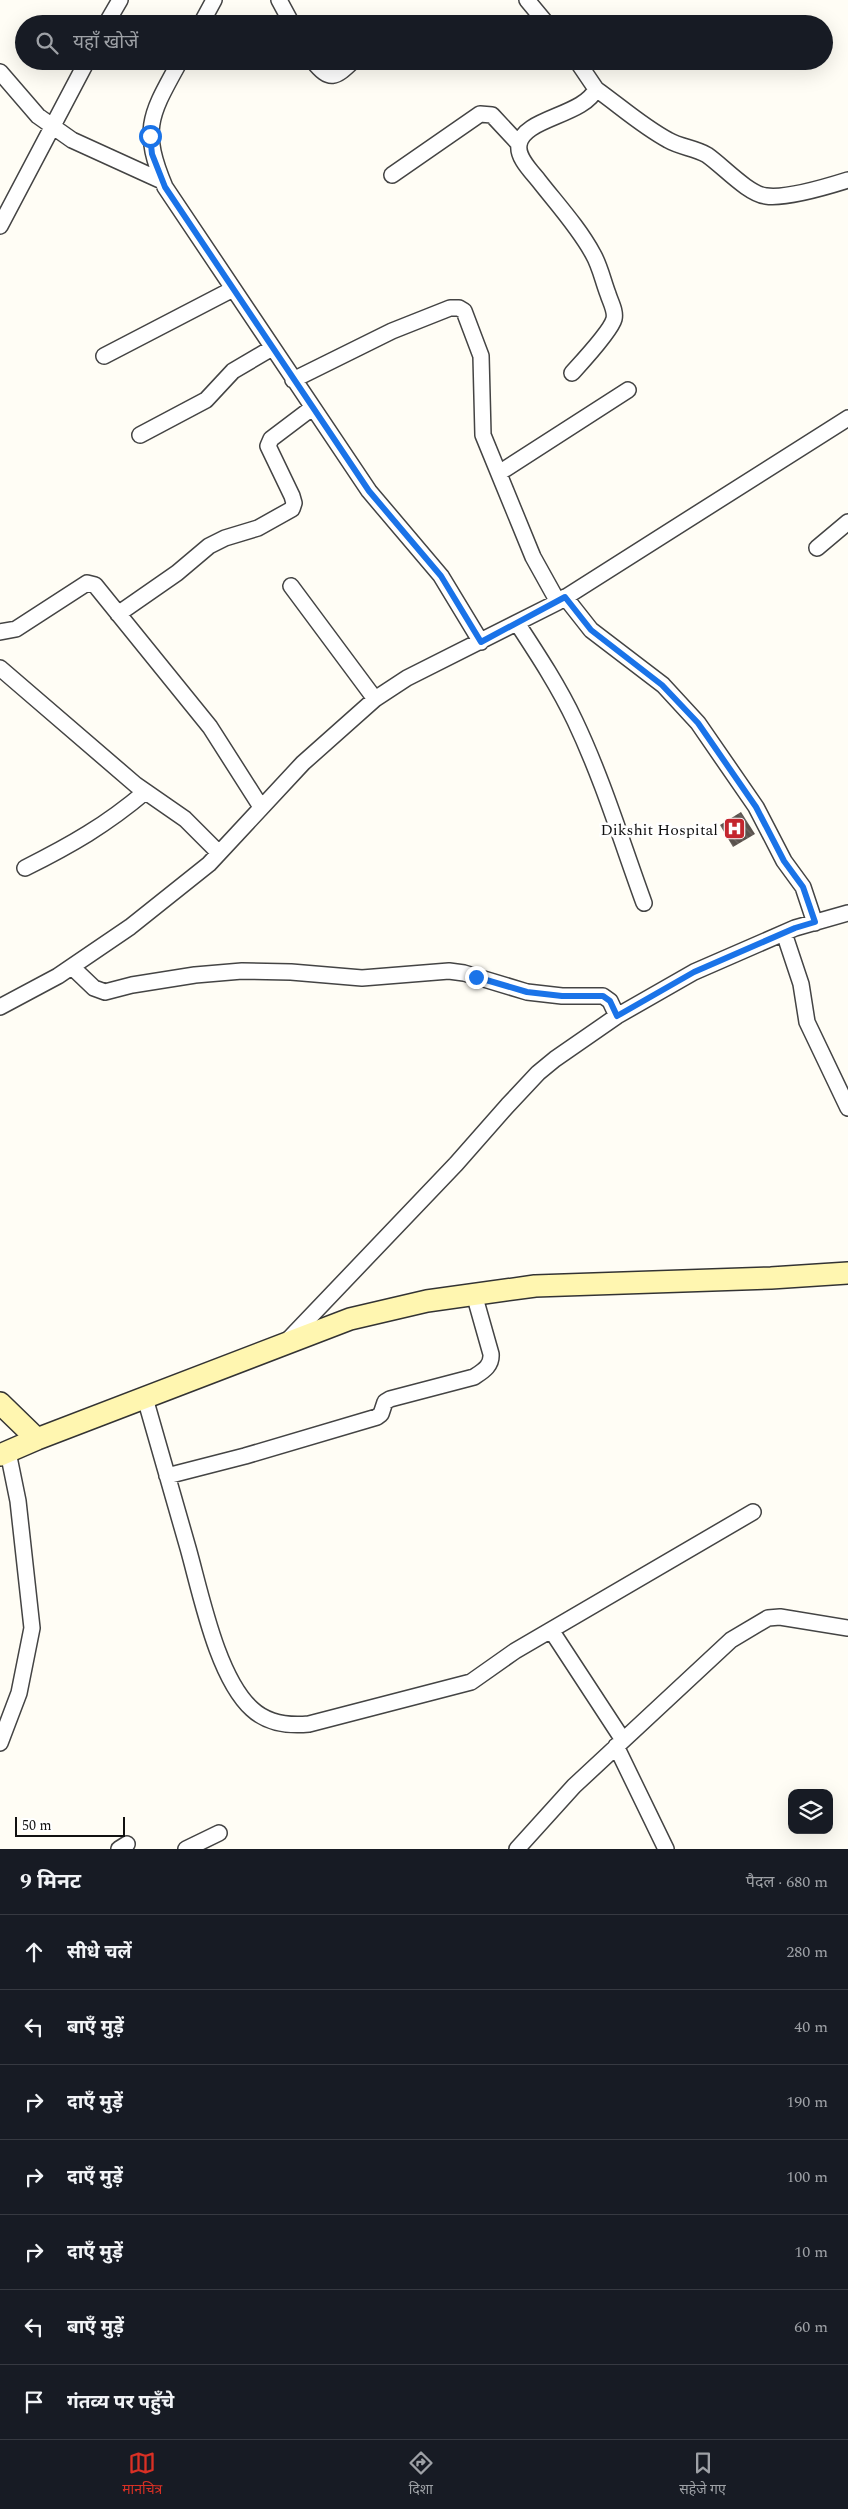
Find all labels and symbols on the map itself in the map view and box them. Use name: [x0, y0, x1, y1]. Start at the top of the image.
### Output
route start: [139, 125, 162, 148]
hospital icon: Dikshit Hospital: [722, 817, 746, 841]
place label: Dikshit Hospital: [600, 818, 718, 842]
route end: [465, 966, 488, 989]
scale bar: [15, 1814, 125, 1837]

